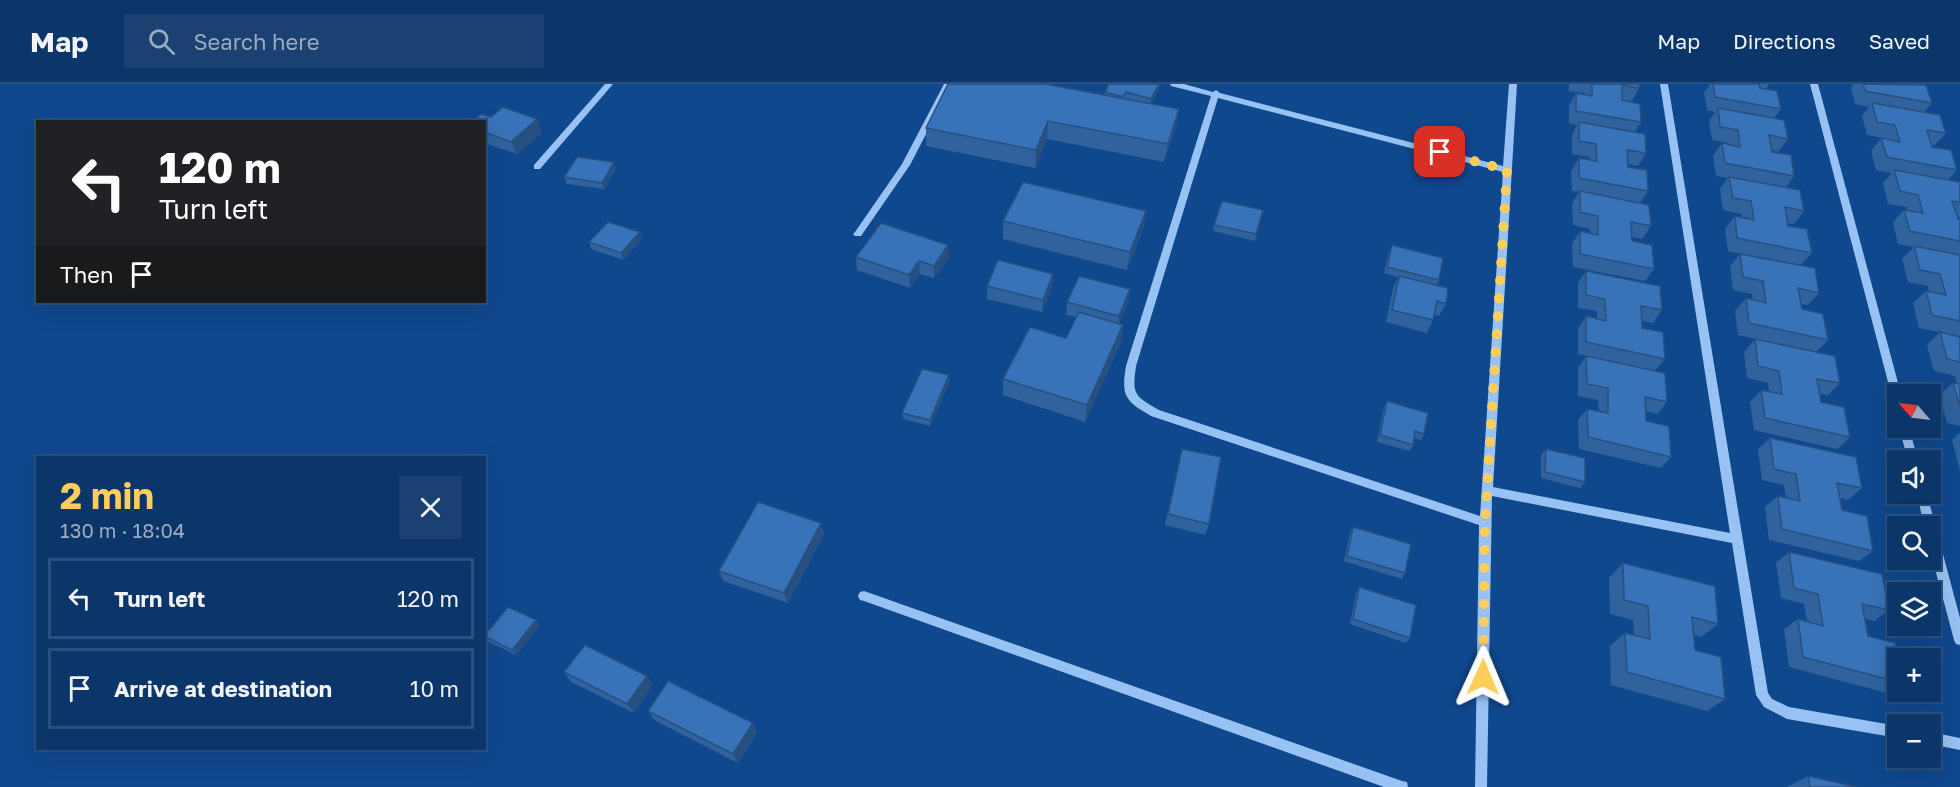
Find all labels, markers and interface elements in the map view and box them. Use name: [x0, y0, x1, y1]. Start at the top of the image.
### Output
search box: [124, 14, 544, 68]
text: Map: [30, 25, 88, 58]
icon: search: [145, 25, 178, 58]
text: Search here: [193, 28, 319, 55]
text: Map: [1657, 28, 1700, 54]
text: Directions: [1733, 28, 1836, 54]
text: Saved: [1869, 28, 1930, 54]
pin: [1414, 126, 1465, 177]
icon: arrive: [1423, 135, 1456, 168]
text: 120 m: [159, 142, 281, 192]
icon: left: [60, 144, 138, 222]
text: Turn left: [159, 193, 268, 225]
icon: arrive: [125, 258, 158, 291]
text: Then: [60, 261, 113, 288]
north arrow: [1887, 384, 1941, 438]
map controls: [1887, 384, 1941, 768]
button: sound: [1887, 450, 1941, 504]
text: 2 min: [60, 474, 154, 517]
button: close: [399, 476, 462, 539]
button: search: [1887, 516, 1941, 570]
text: 130 m · 18:04: [60, 518, 185, 542]
icon: left: [63, 582, 96, 615]
button: layers: [1887, 582, 1941, 636]
text: Turn left: [114, 585, 205, 612]
text: 120 m: [397, 585, 459, 612]
position arrow: [1451, 645, 1515, 709]
button: +: [1887, 648, 1941, 702]
icon: arrive: [63, 672, 96, 705]
text: Arrive at destination: [114, 675, 332, 702]
text: 10 m: [410, 675, 459, 702]
button: −: [1887, 714, 1941, 768]

